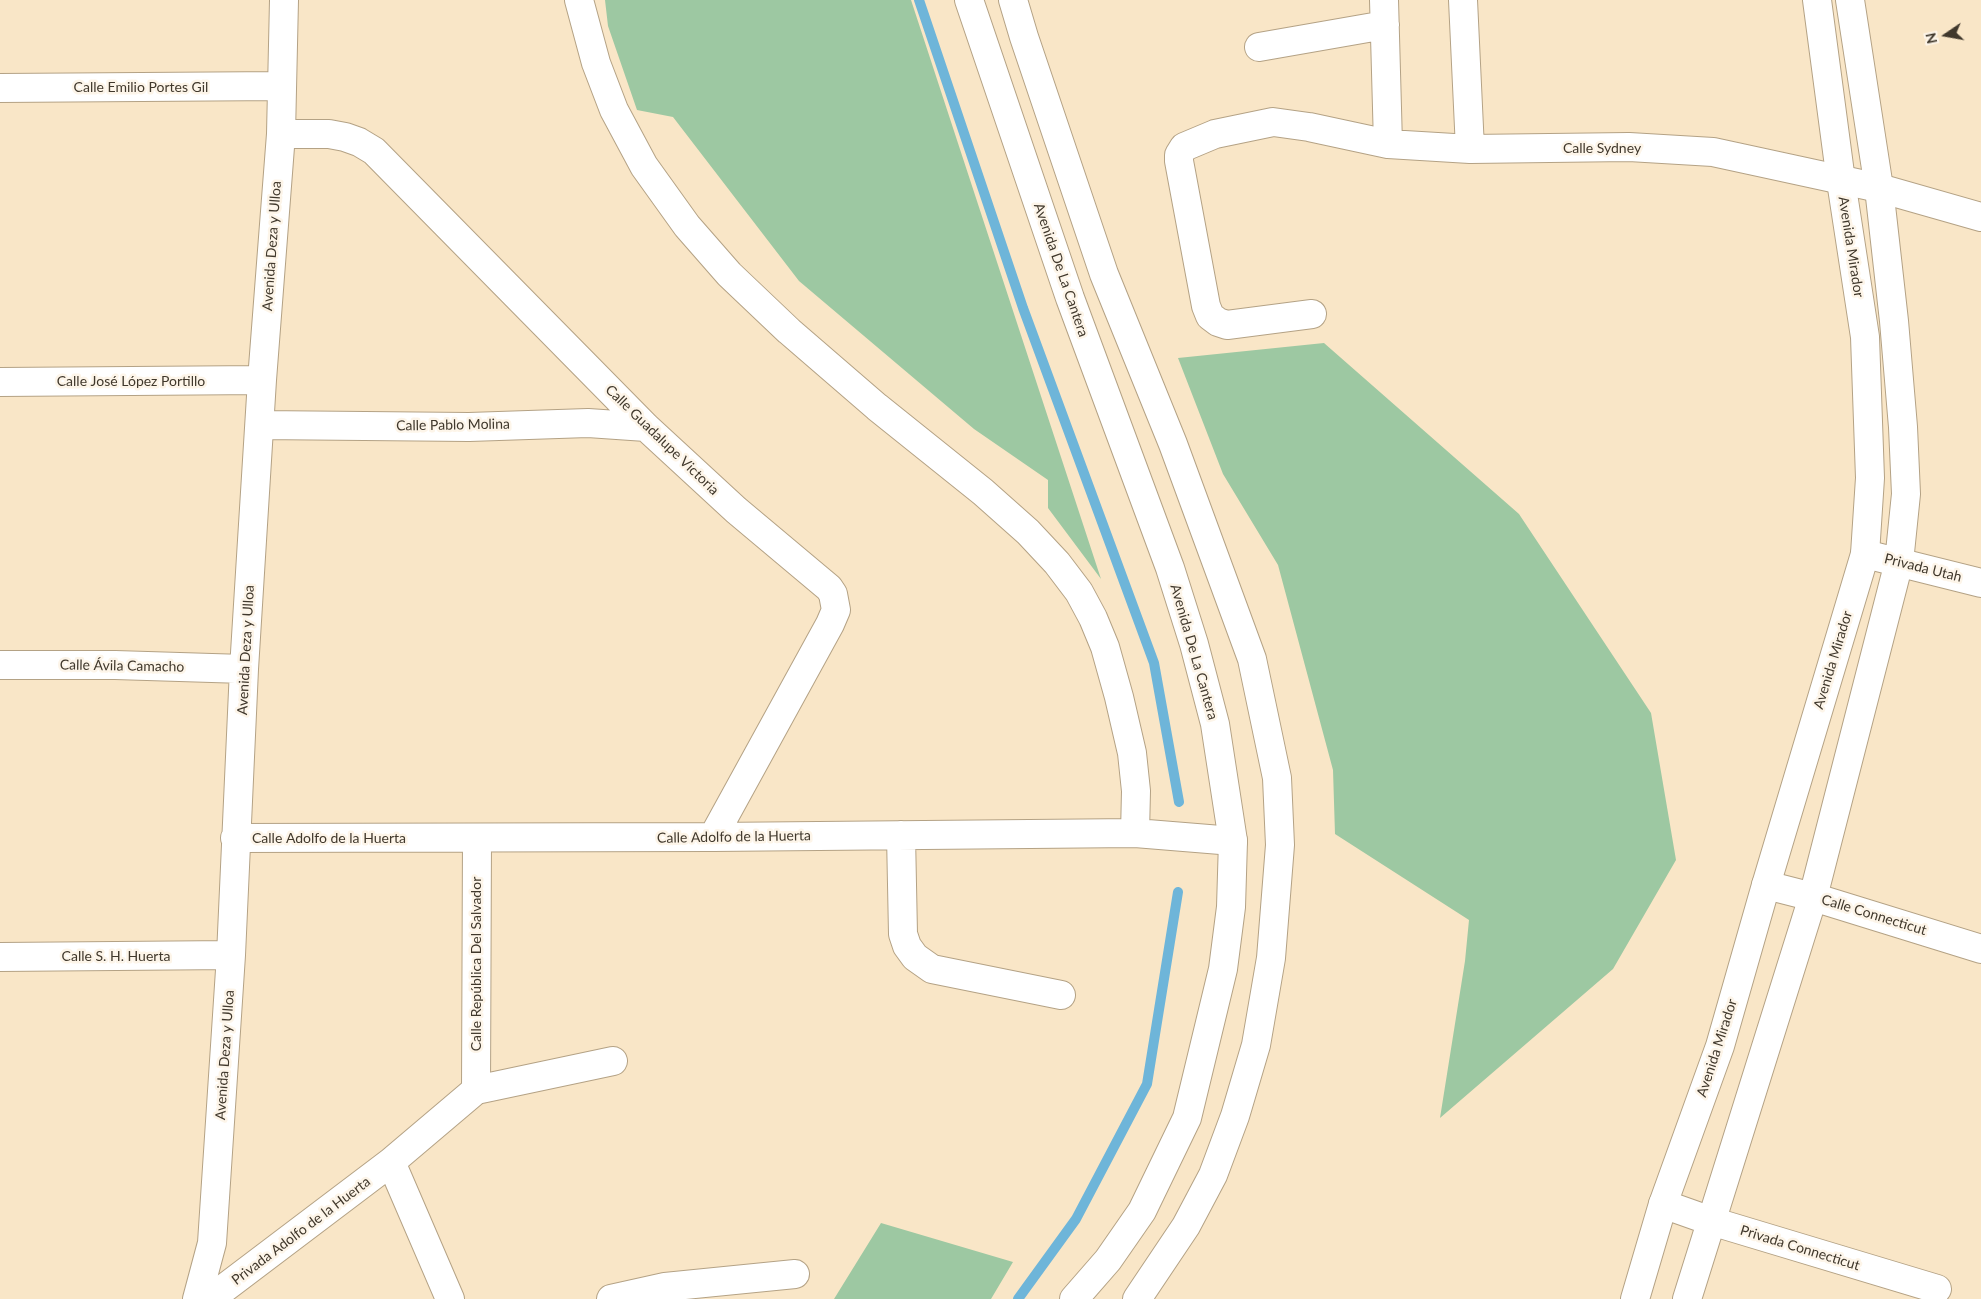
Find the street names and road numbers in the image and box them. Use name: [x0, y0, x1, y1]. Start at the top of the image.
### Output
street label: Calle Emilio Portes Gil: [74, 79, 208, 95]
street label: Calle Sydney: [1563, 140, 1641, 156]
street label: Avenida Deza y Ulloa: [259, 180, 285, 312]
street label: Avenida Mirador: [1835, 195, 1867, 299]
street label: Avenida De La Cantera: [1030, 201, 1092, 339]
street label: Calle José López Portillo: [57, 373, 205, 389]
street label: Calle Guadalupe Victoria: [602, 381, 722, 499]
street label: Calle Pablo Molina: [396, 416, 510, 434]
street label: Privada Utah: [1883, 550, 1963, 586]
street label: Avenida De La Cantera: [1167, 582, 1221, 722]
street label: Avenida Deza y Ulloa: [234, 585, 258, 715]
street label: Avenida Mirador: [1810, 609, 1856, 711]
street label: Calle Ávila Camacho: [60, 657, 184, 675]
street label: Calle Adolfo de la Huerta: [657, 827, 811, 847]
street label: Calle Adolfo de la Huerta: [252, 830, 406, 846]
street label: Calle República Del Salvador: [468, 877, 484, 1051]
street label: Calle Connecticut: [1819, 891, 1929, 939]
street label: Calle S. H. Huerta: [62, 948, 170, 964]
street label: Avenida Deza y Ulloa: [212, 989, 238, 1121]
street label: Avenida Mirador: [1693, 997, 1741, 1099]
street label: Privada Adolfo de la Huerta: [228, 1173, 374, 1289]
street label: Privada Connecticut: [1738, 1222, 1862, 1274]

